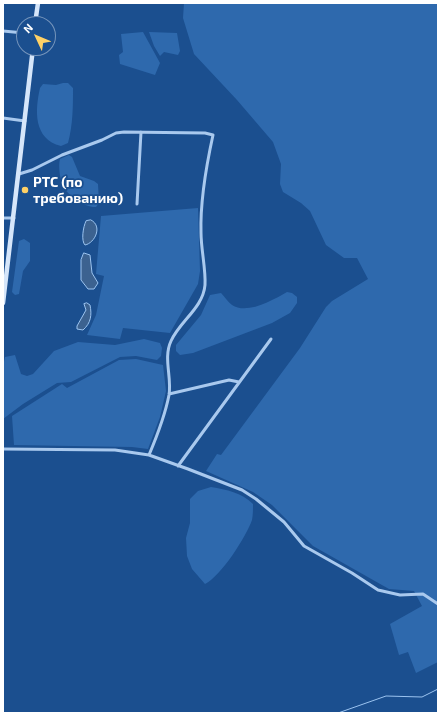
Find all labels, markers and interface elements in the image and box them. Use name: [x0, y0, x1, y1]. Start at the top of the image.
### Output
north arrow: [16, 16, 56, 56]
text: N: [20, 21, 35, 35]
place label: РТС (по требованию): [33, 174, 123, 206]
marker: РТС (по требованию): [20, 185, 30, 195]

